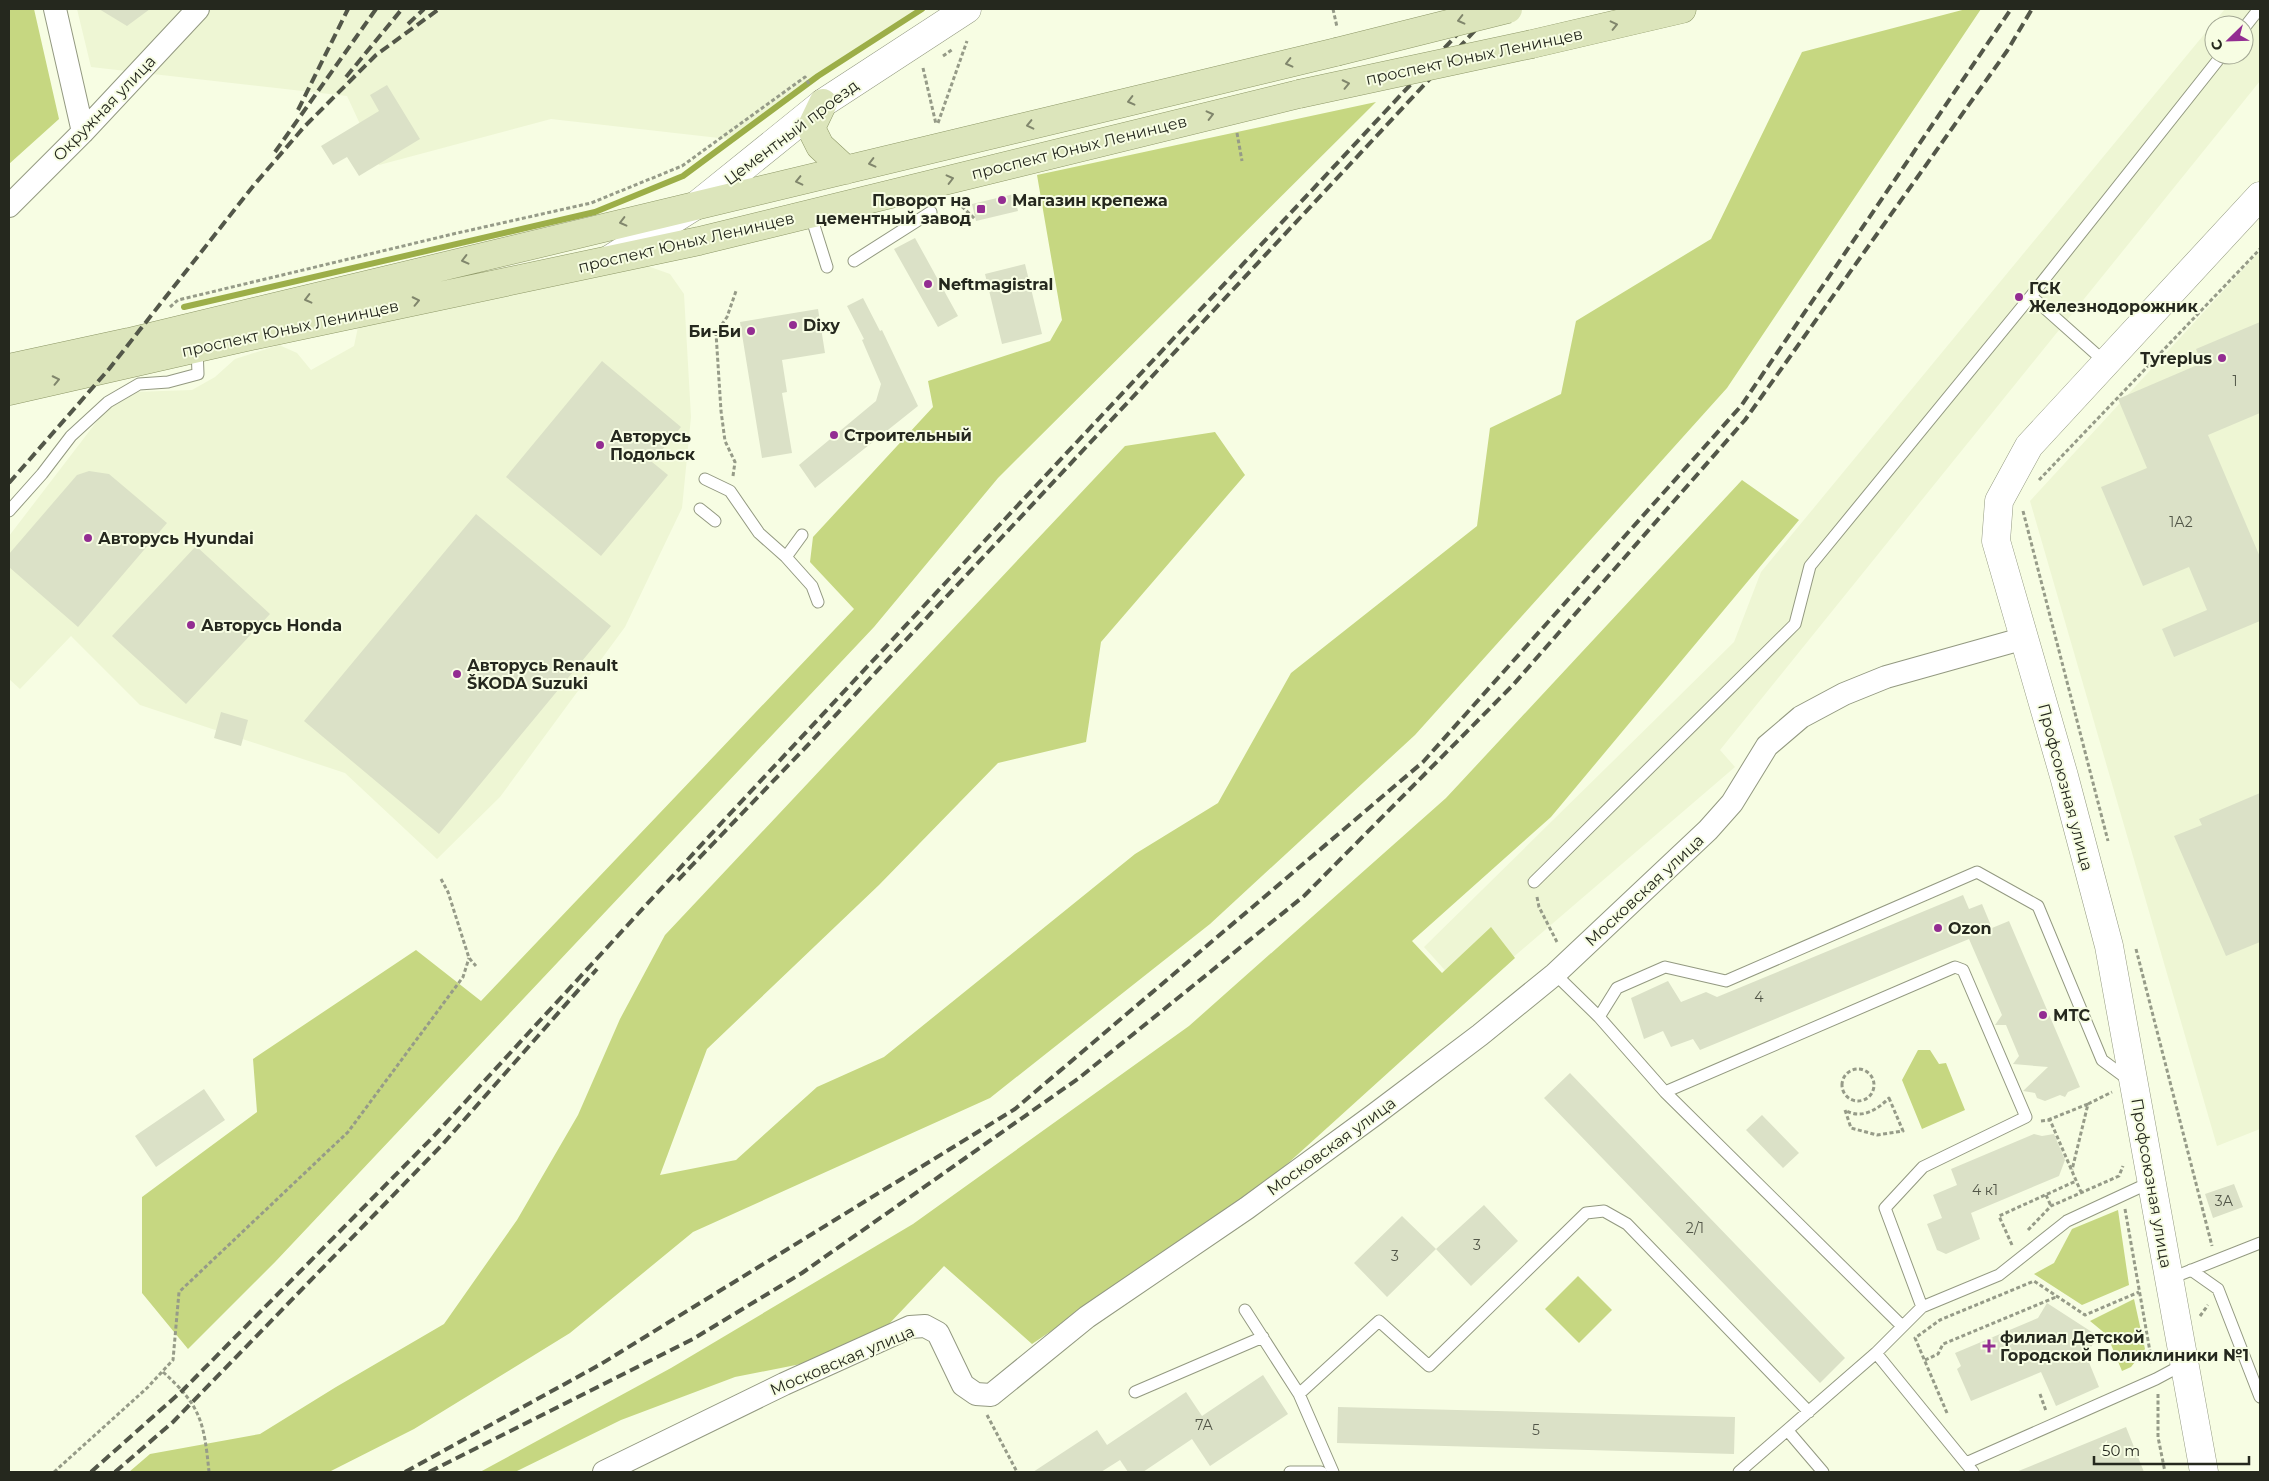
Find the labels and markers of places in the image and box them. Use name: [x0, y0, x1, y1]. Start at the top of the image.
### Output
place label: Поворот на цементный завод: [816, 191, 971, 228]
place label: Магазин крепежа: [1012, 191, 1168, 210]
marker: Магазин крепежа: [996, 194, 1008, 206]
marker: Поворот на цементный завод: [975, 203, 987, 215]
place label: Neftmagistral: [938, 275, 1053, 294]
marker: Neftmagistral: [922, 278, 934, 290]
place label: ГСК Железнодорожник: [2029, 279, 2198, 316]
marker: ГСК Железнодорожник: [2013, 291, 2025, 303]
place label: Dixy: [803, 316, 840, 335]
marker: Dixy: [787, 319, 799, 331]
place label: Би-Би: [688, 322, 741, 341]
marker: Би-Би: [745, 325, 757, 337]
place label: Tyreplus: [2140, 349, 2213, 368]
marker: Tyreplus: [2216, 352, 2228, 364]
place label: Строительный: [844, 426, 972, 445]
place label: Авторусь Подольск: [610, 427, 696, 464]
marker: Строительный: [828, 429, 840, 441]
marker: Авторусь Подольск: [594, 439, 606, 451]
place label: Авторусь Hyundai: [98, 529, 254, 548]
marker: Авторусь Hyundai: [82, 532, 94, 544]
place label: Авторусь Honda: [201, 616, 342, 635]
marker: Авторусь Honda: [185, 619, 197, 631]
place label: Авторусь Renault ŠKODA Suzuki: [467, 656, 618, 693]
marker: Авторусь Renault ŠKODA Suzuki: [451, 668, 463, 680]
place label: Ozon: [1948, 919, 1992, 938]
marker: Ozon: [1932, 922, 1944, 934]
place label: МТС: [2053, 1006, 2090, 1025]
marker: МТС: [2037, 1009, 2049, 1021]
place label: филиал Детской Городской Поликлиники №1: [2000, 1328, 2249, 1365]
marker: филиал Детской Городской Поликлиники №1: [1982, 1339, 1996, 1353]

